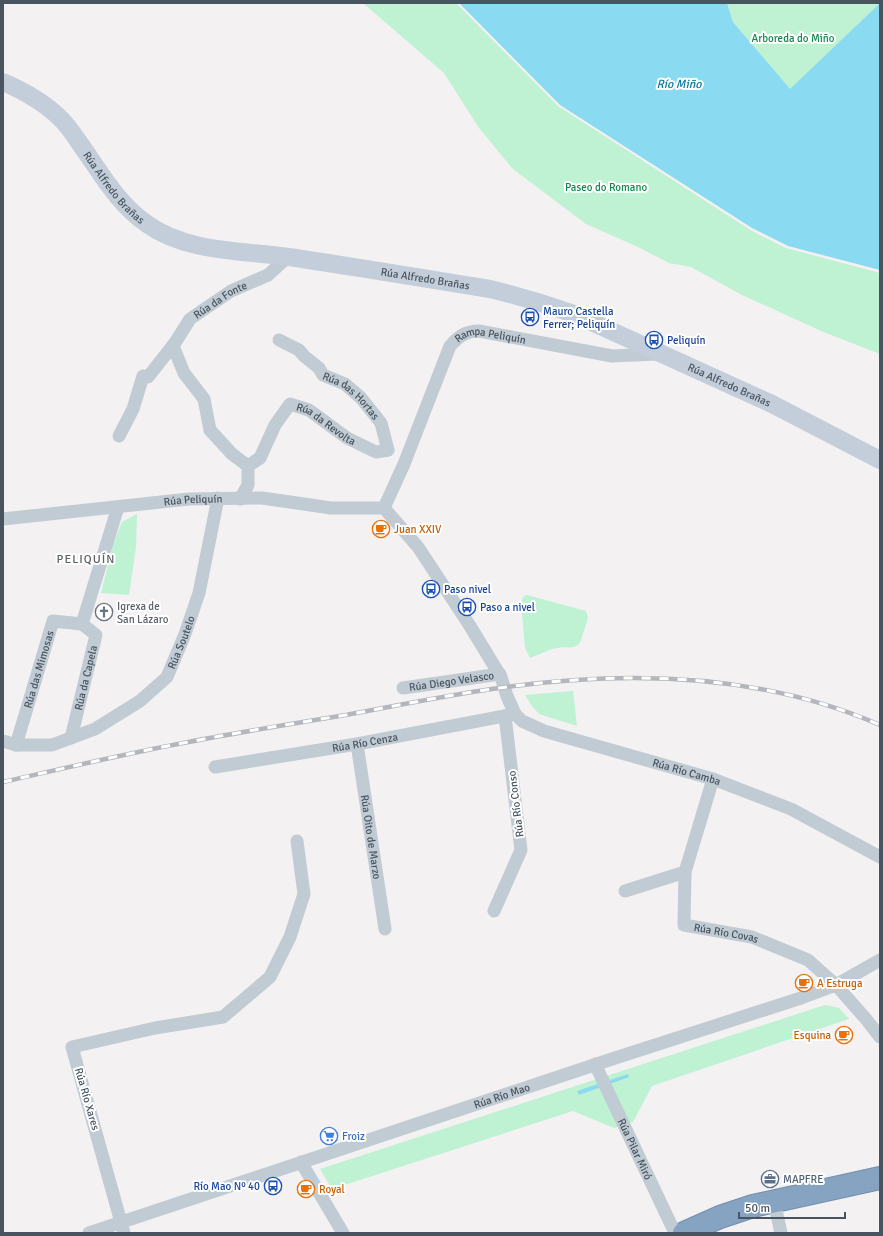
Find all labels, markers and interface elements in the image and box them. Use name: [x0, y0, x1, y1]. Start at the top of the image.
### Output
park label: Arboreda do Miño: [751, 32, 835, 45]
water label: Río Miño: [656, 77, 702, 92]
street label: Rúa Alfredo Brañas: [81, 149, 147, 227]
park label: Paseo do Romano: [565, 181, 647, 194]
street label: Rúa Alfredo Brañas: [380, 265, 471, 292]
street label: Rúa da Fonte: [191, 278, 249, 321]
place label: Mauro Castella Ferrer; Peliquín: [543, 305, 615, 331]
bus stop icon: Mauro Castella Ferrer; Peliquín: [520, 307, 540, 327]
street label: Rampa Peliquín: [452, 324, 527, 346]
bus stop icon: Peliquín: [644, 330, 664, 350]
place label: Peliquín: [667, 334, 705, 347]
street label: Rúa Alfredo Brañas: [686, 360, 773, 409]
street label: Rúa das Hortas: [321, 369, 382, 422]
street label: Rúa da Revolta: [295, 400, 358, 448]
street label: Rúa Peliquín: [163, 492, 222, 508]
cafe icon: Juan XXIV: [371, 519, 391, 539]
place label: Juan XXIV: [394, 523, 442, 536]
district label: PELIQUÍN: [57, 552, 115, 567]
bus stop icon: Paso nivel: [421, 579, 441, 599]
place label: Paso nivel: [444, 583, 491, 596]
bus stop icon: Paso a nivel: [457, 597, 477, 617]
place label: Igrexa de San Lázaro: [117, 600, 169, 626]
place label: Paso a nivel: [480, 601, 535, 614]
church icon: Igrexa de San Lázaro: [94, 602, 114, 622]
street label: Rúa Soutelo: [165, 614, 197, 671]
street label: Rúa das Mimosas: [21, 629, 56, 710]
street label: Rúa da Capela: [71, 643, 100, 712]
street label: Rúa Diego Velasco: [408, 668, 495, 694]
street label: Rúa Río Cenza: [331, 730, 399, 754]
street label: Rúa Río Camba: [651, 756, 723, 788]
street label: Rúa Río Conso: [505, 770, 527, 838]
street label: Rúa Oito de Marzo: [358, 794, 384, 880]
street label: Rúa Río Covas: [693, 920, 761, 946]
cafe icon: A Estruga: [794, 973, 814, 993]
place label: A Estruga: [817, 977, 863, 990]
cafe icon: Esquina: [834, 1025, 854, 1045]
place label: Esquina: [794, 1029, 831, 1042]
street label: Rúa Río Xares: [72, 1066, 102, 1132]
street label: Rúa Río Mao: [472, 1080, 532, 1111]
street label: Rúa Pilar Miró: [615, 1116, 655, 1182]
supermarket icon: Froiz: [319, 1126, 339, 1146]
place label: Froiz: [342, 1130, 365, 1143]
office icon: MAPFRE: [760, 1169, 780, 1189]
place label: MAPFRE: [783, 1173, 823, 1186]
bus stop icon: Río Mao Nº 40: [263, 1176, 283, 1196]
cafe icon: Royal: [296, 1179, 316, 1199]
place label: Río Mao Nº 40: [193, 1180, 260, 1193]
place label: Royal: [319, 1183, 345, 1196]
scale bar: [739, 1194, 845, 1220]
text: 50 m: [745, 1201, 770, 1216]

